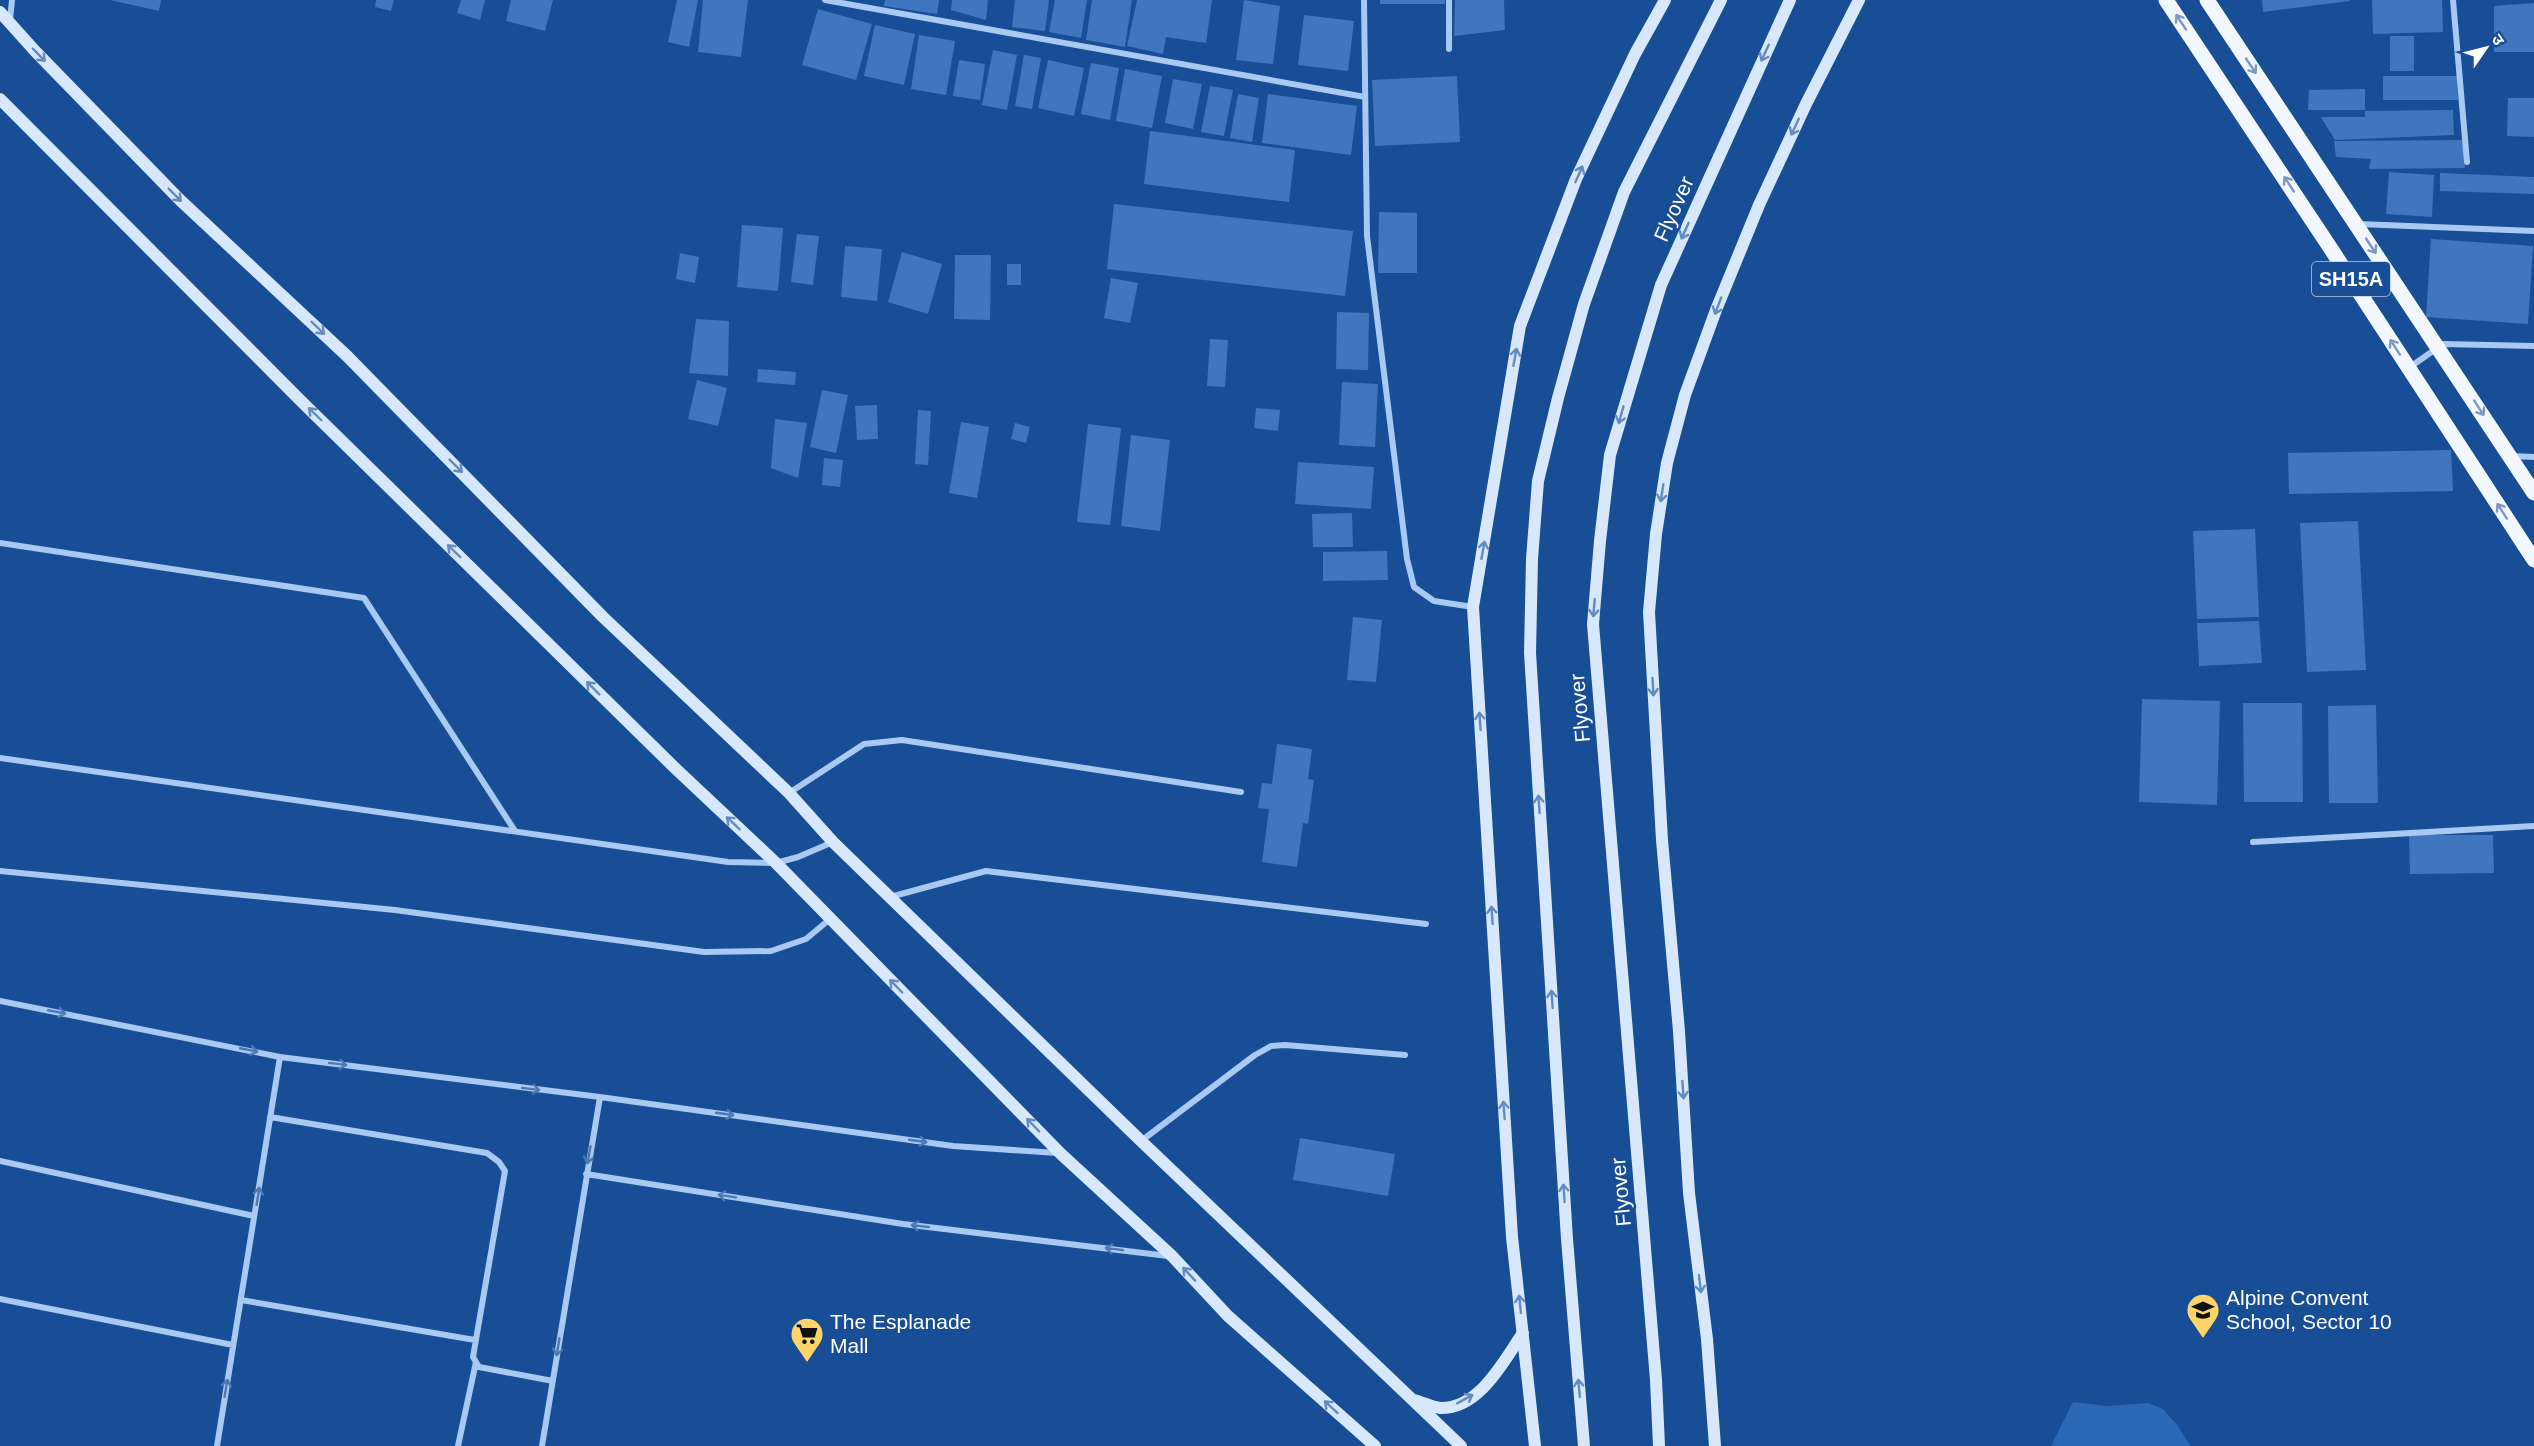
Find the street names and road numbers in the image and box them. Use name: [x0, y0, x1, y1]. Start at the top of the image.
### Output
street label: Flyover: [1649, 173, 1698, 245]
road number: SH15A: [2312, 262, 2390, 296]
street label: Flyover: [1565, 673, 1594, 743]
street label: Flyover: [1606, 1157, 1635, 1227]

